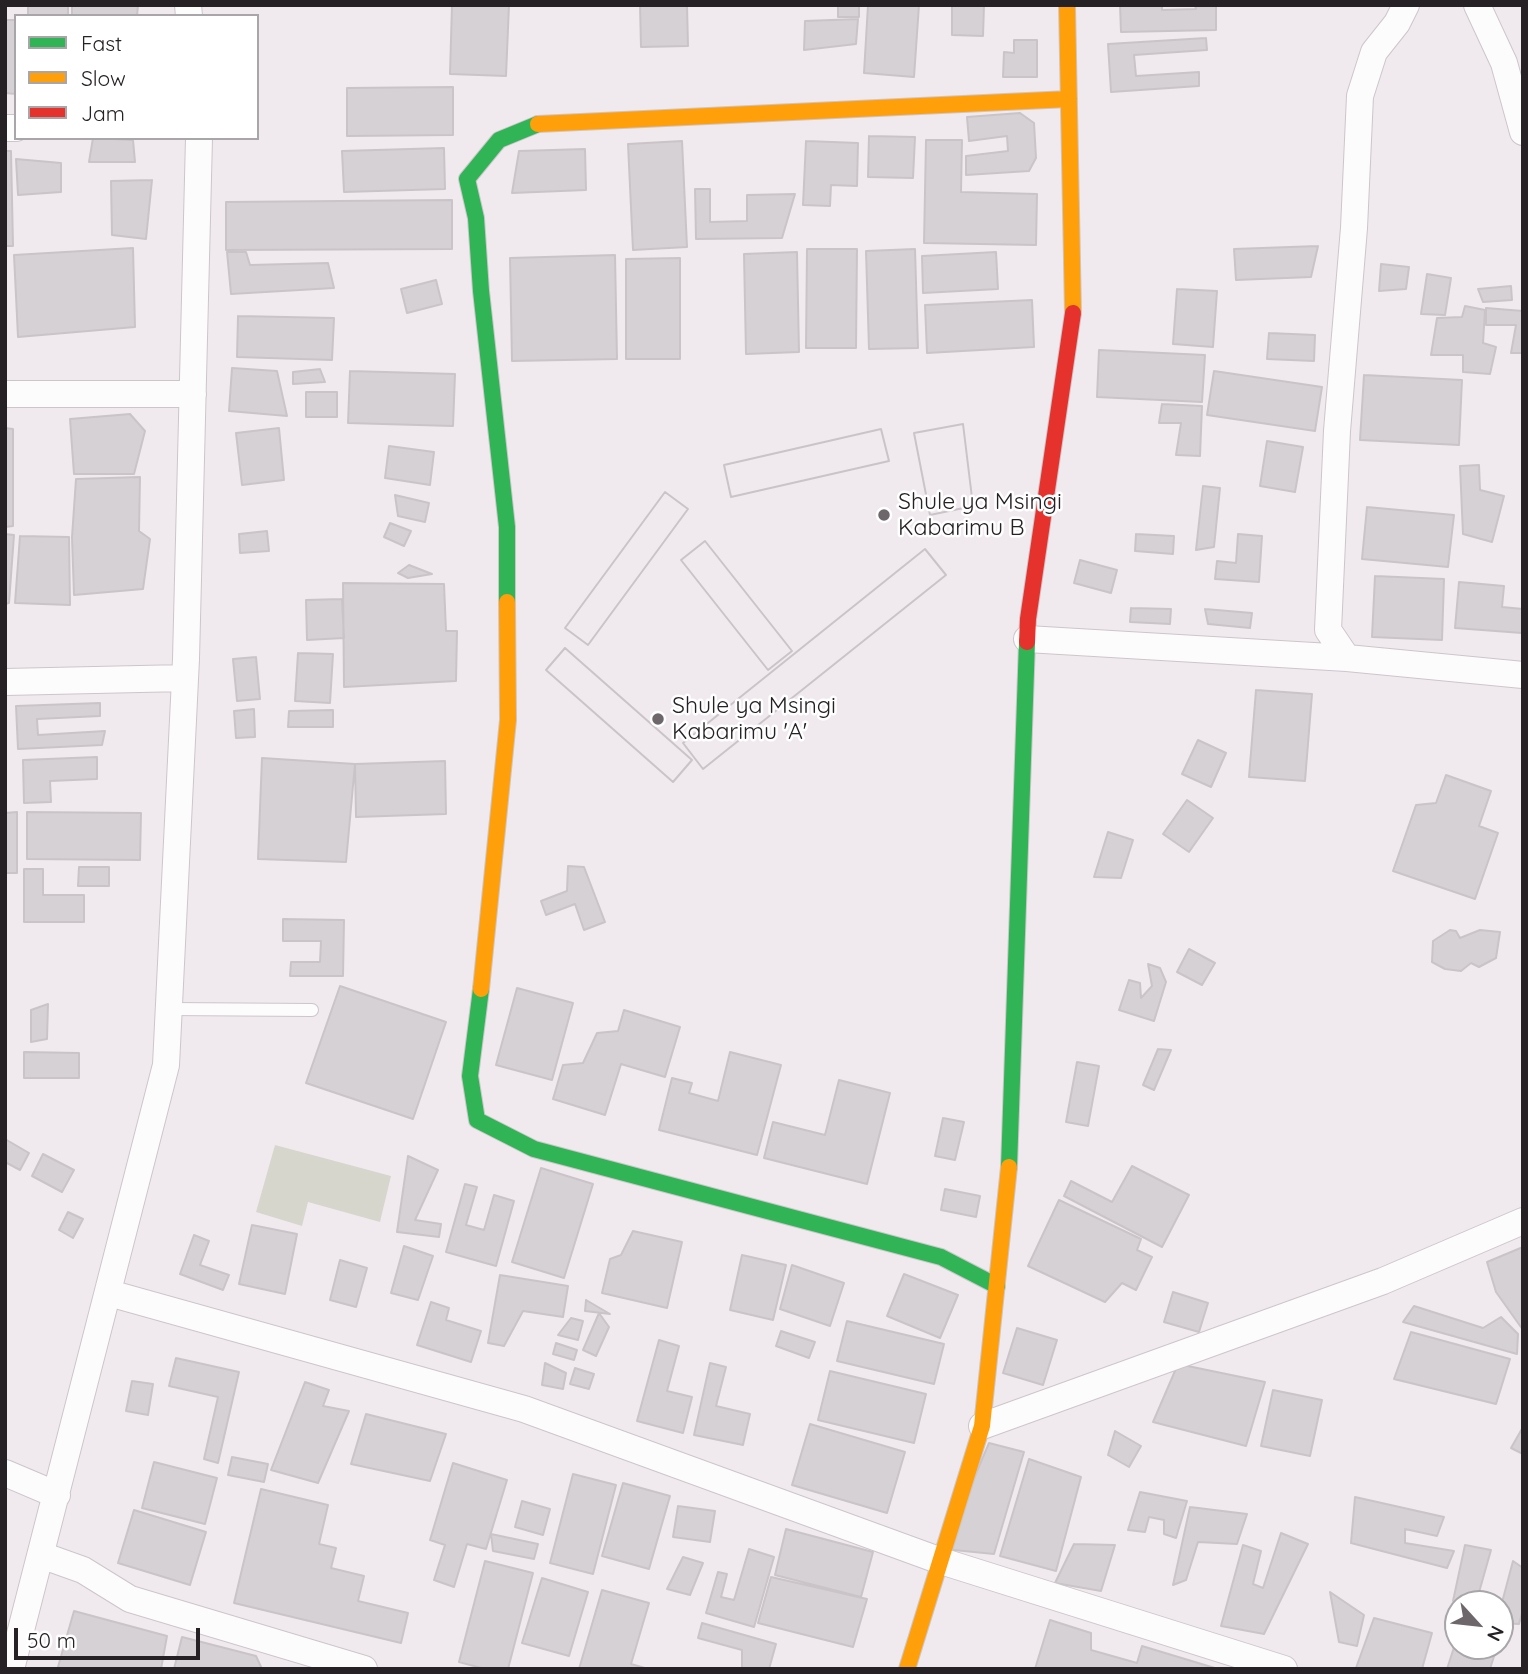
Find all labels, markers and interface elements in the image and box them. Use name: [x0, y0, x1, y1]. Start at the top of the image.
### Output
legend: [14, 14, 259, 140]
text: Fast: [81, 30, 122, 56]
text: Slow: [81, 65, 126, 91]
text: Jam: [81, 100, 125, 126]
place label: Shule ya Msingi Kabarimu B: [898, 488, 1062, 542]
marker: Shule ya Msingi Kabarimu B: [876, 507, 892, 523]
place label: Shule ya Msingi Kabarimu 'A': [672, 692, 836, 746]
marker: Shule ya Msingi Kabarimu 'A': [650, 711, 666, 727]
north arrow: [1444, 1590, 1514, 1660]
scale bar: [18, 1614, 203, 1658]
text: N: [1482, 1622, 1510, 1645]
text: 50 m: [27, 1627, 76, 1653]

